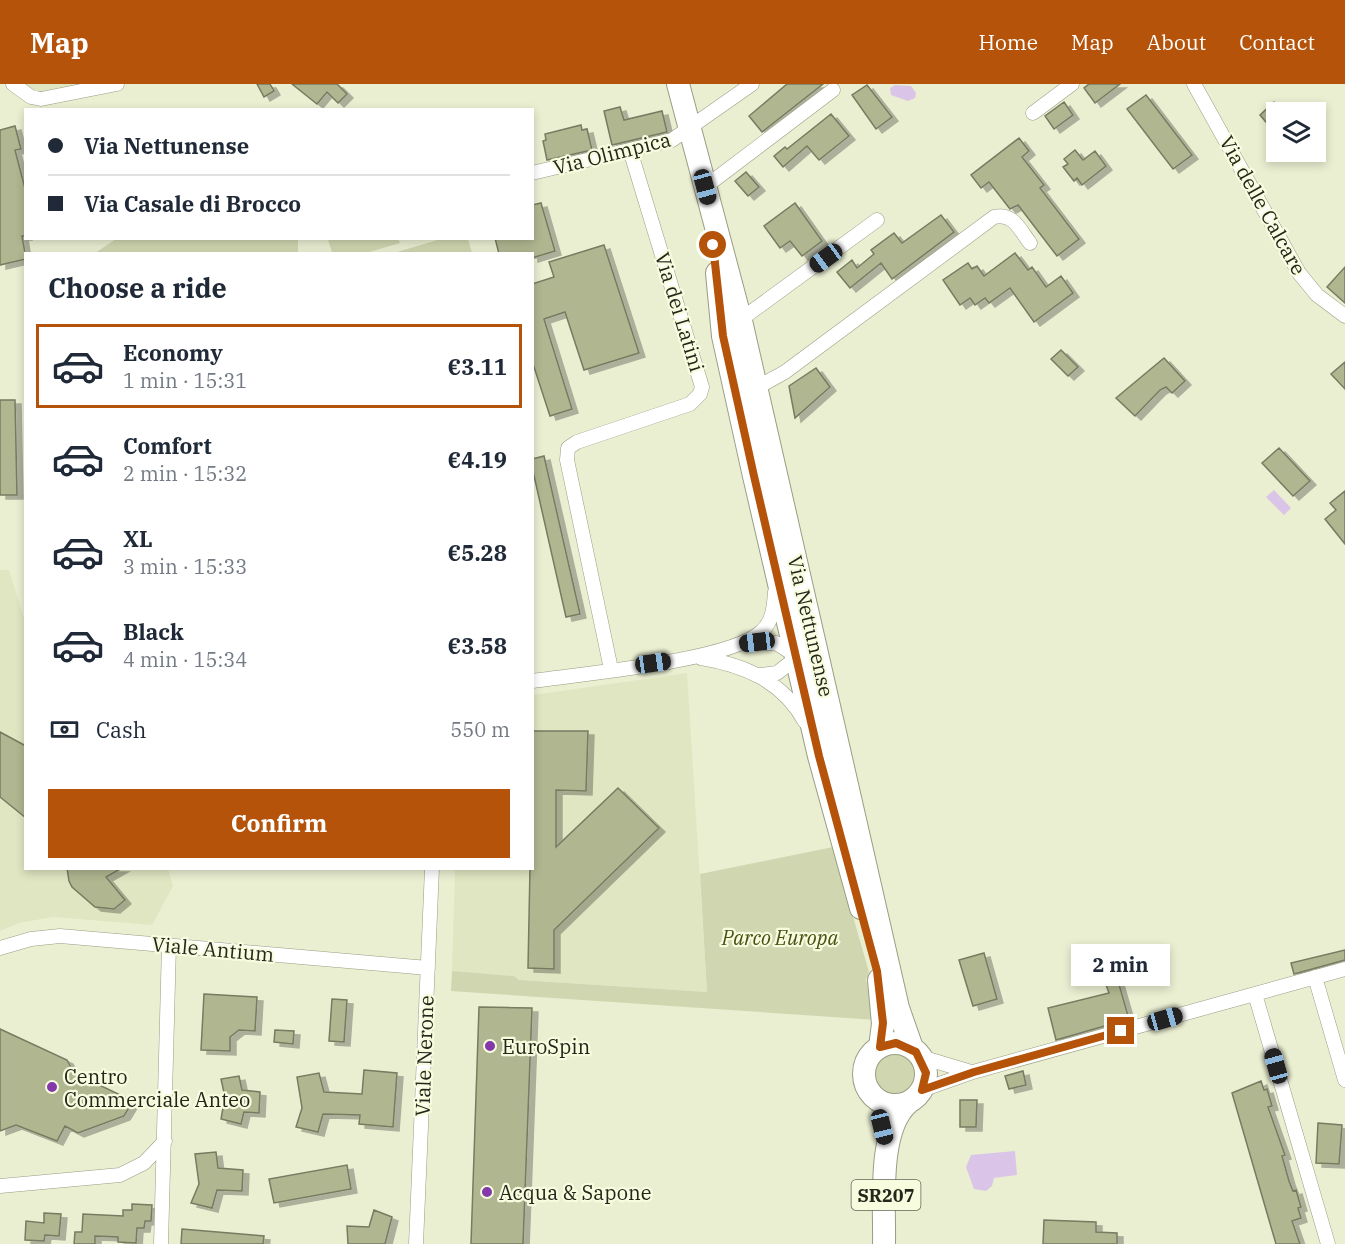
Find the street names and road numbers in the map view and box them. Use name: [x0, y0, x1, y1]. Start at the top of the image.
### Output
street label: Via Olimpica: [550, 125, 674, 181]
street label: Via delle Calcare: [1214, 130, 1312, 280]
street label: Via dei Latini: [649, 249, 711, 375]
street label: Via Nettunense: [782, 553, 840, 699]
street label: Viale Antium: [151, 930, 275, 968]
street label: Viale Nerone: [408, 995, 440, 1117]
road number: SR207: [852, 1180, 920, 1210]

